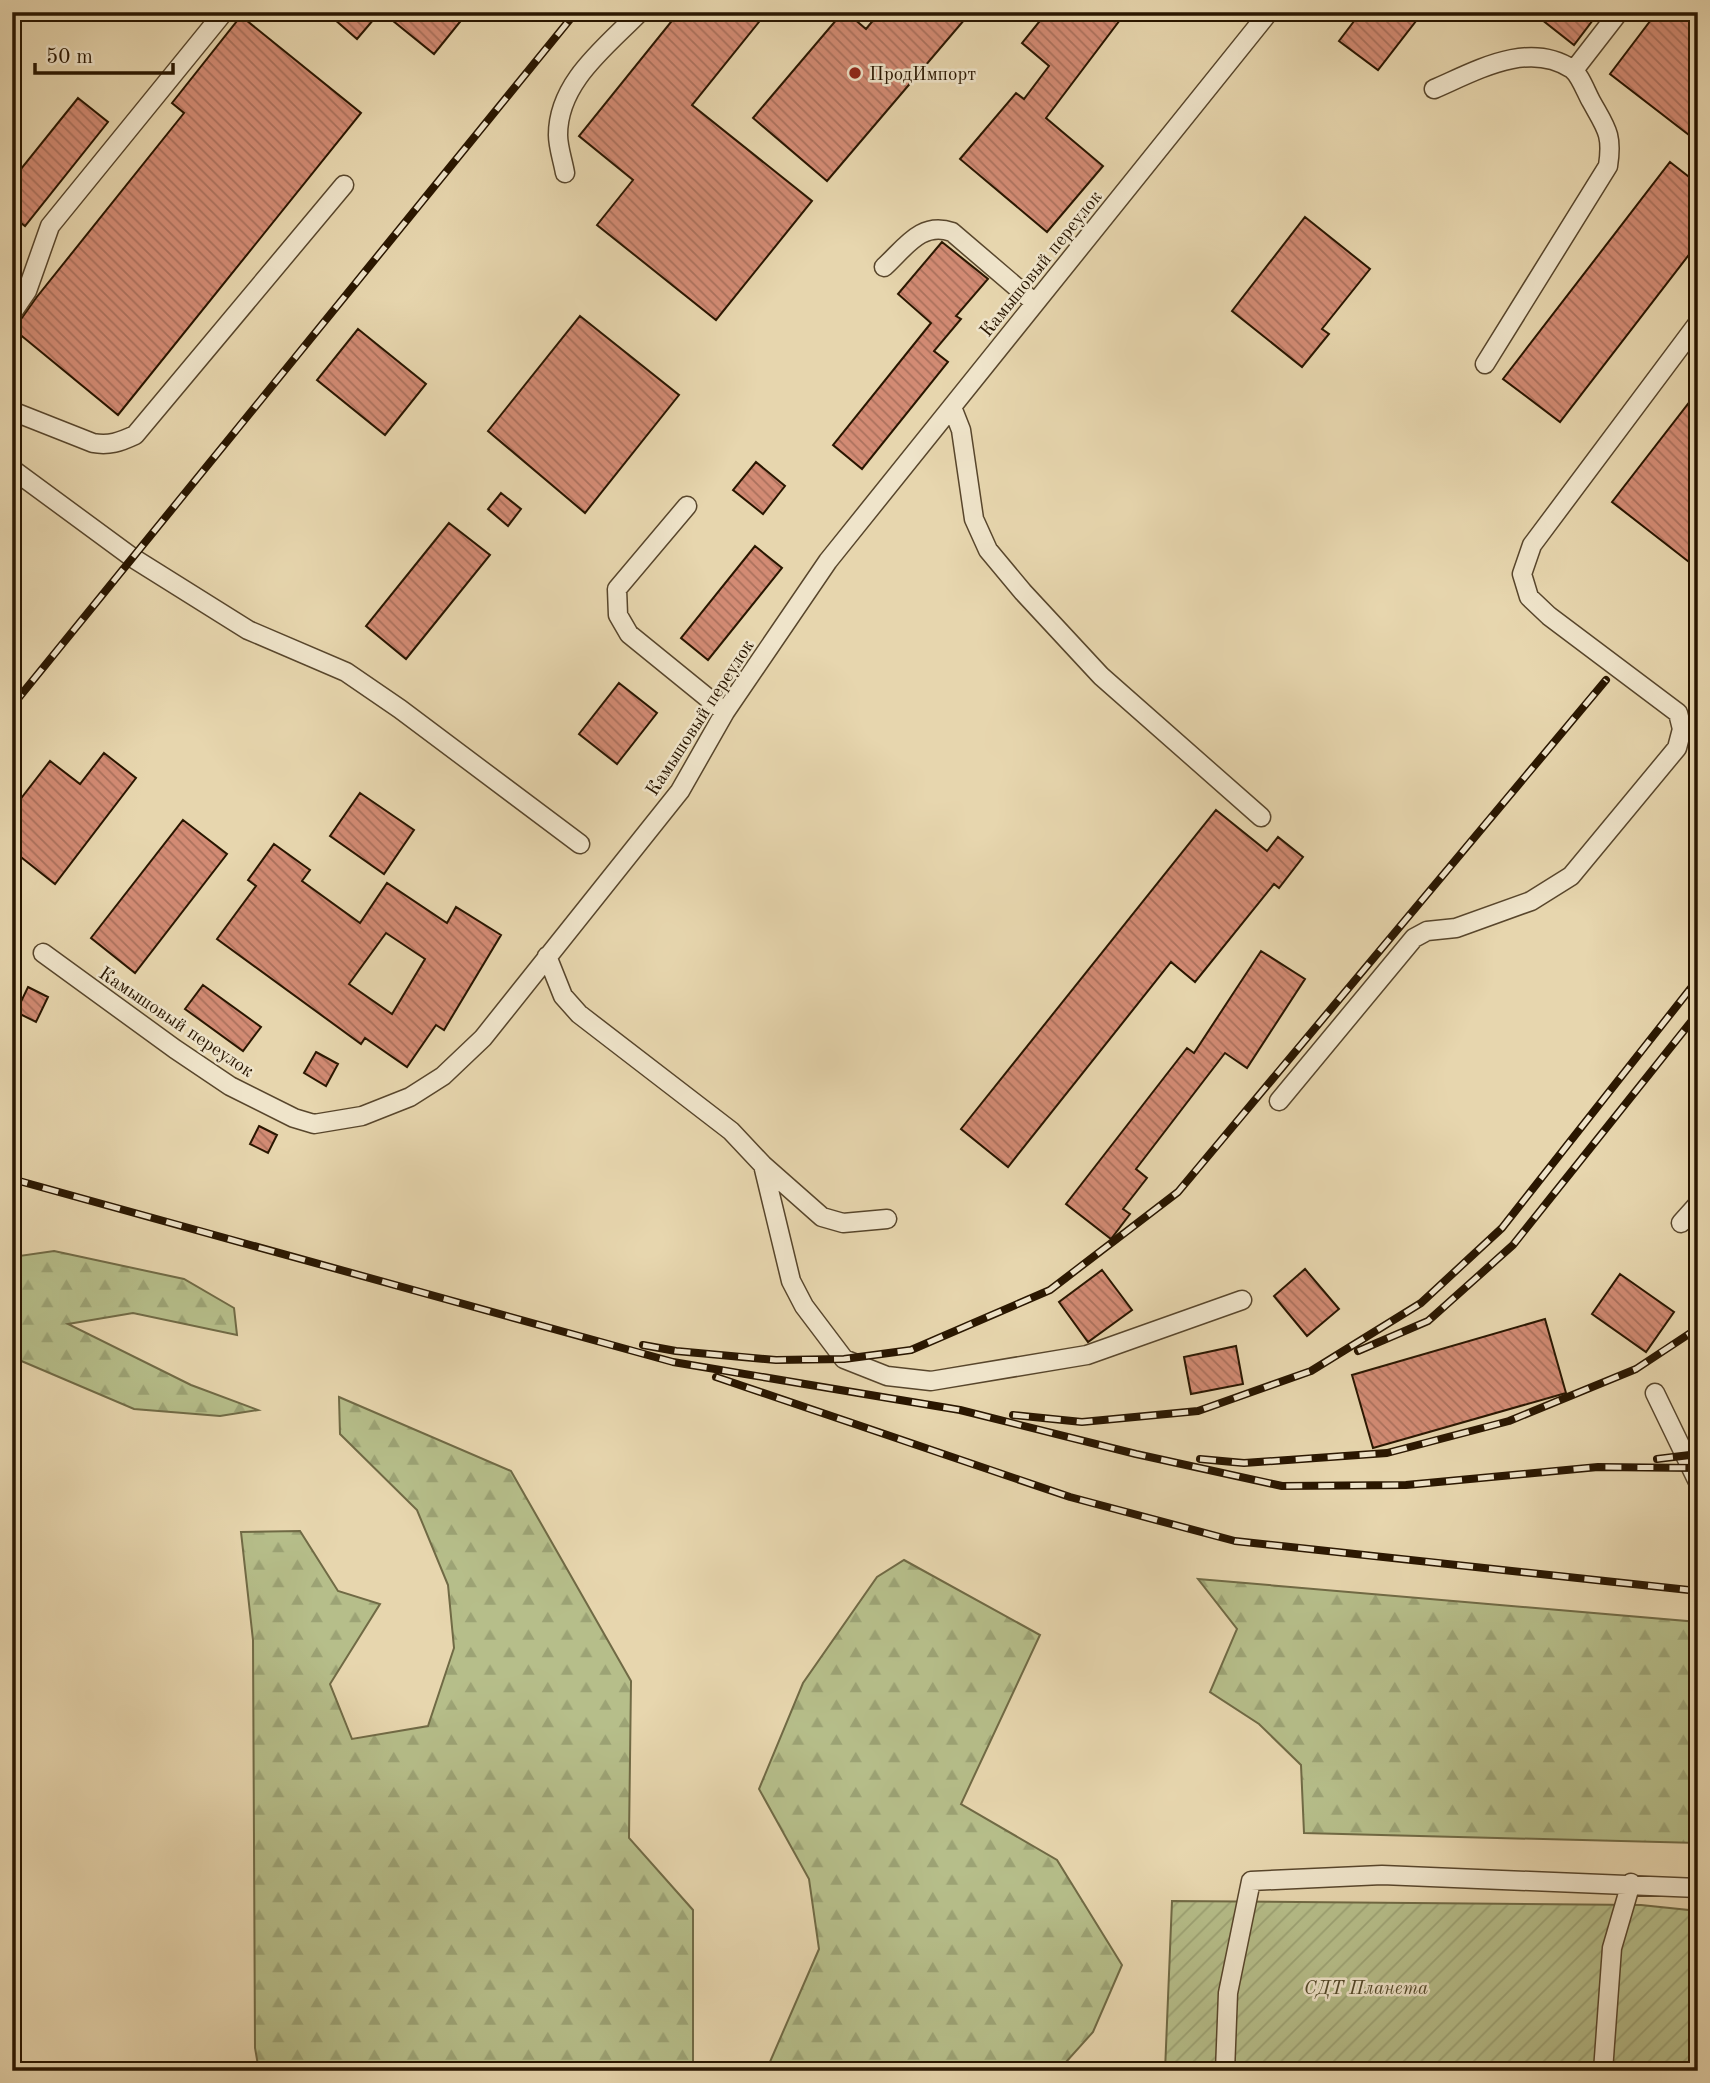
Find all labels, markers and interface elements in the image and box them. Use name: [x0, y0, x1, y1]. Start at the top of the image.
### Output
scale bar: [35, 32, 173, 76]
text: 50 m: [46, 47, 93, 68]
marker: ПродИмпорт: [847, 65, 863, 81]
place label: ПродИмпорт: [869, 66, 976, 85]
street label: Камышовый переулок: [977, 187, 1107, 341]
street label: Камышовый переулок: [644, 636, 759, 800]
street label: Камышовый переулок: [95, 964, 257, 1082]
park label: СДТ Планета: [1304, 1980, 1428, 1999]

